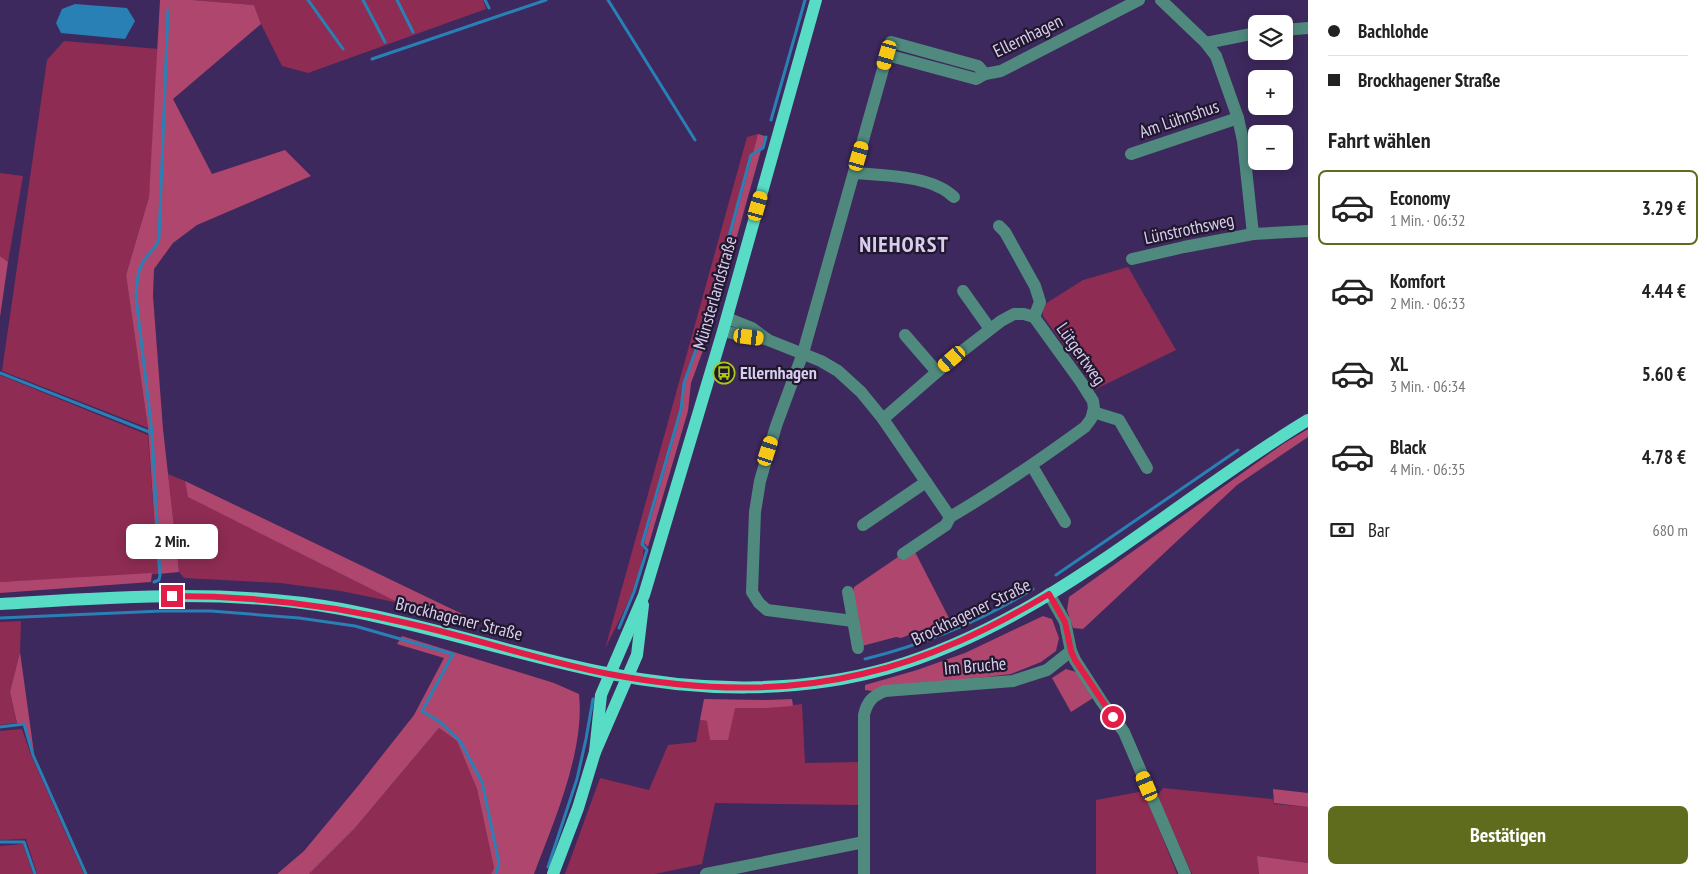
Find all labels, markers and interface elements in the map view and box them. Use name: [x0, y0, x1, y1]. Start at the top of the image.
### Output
street label: Ellernhagen: [989, 9, 1066, 62]
map controls: [1248, 15, 1293, 170]
button: layers: [1248, 15, 1293, 60]
text: Bachlohde: [1358, 19, 1429, 43]
car: [875, 39, 898, 71]
text: Brockhagener Straße: [1358, 68, 1500, 92]
button: +: [1248, 70, 1293, 115]
street label: Am Lühnshus: [1136, 94, 1222, 143]
button: −: [1248, 125, 1293, 170]
text: Fahrt wählen: [1328, 126, 1431, 154]
car: [847, 140, 870, 172]
icon: car: [1330, 185, 1375, 230]
text: Economy: [1390, 186, 1450, 210]
car: [746, 190, 769, 222]
text: 3.29 €: [1642, 196, 1686, 220]
street label: Lünstrothsweg: [1142, 208, 1236, 249]
text: 1 Min. · 06:32: [1390, 210, 1465, 230]
district label: NIEHORST: [859, 230, 949, 258]
street label: Münsterlandstraße: [687, 233, 742, 352]
icon: car: [1330, 268, 1375, 313]
text: Komfort: [1390, 269, 1445, 293]
text: 4.44 €: [1642, 279, 1686, 303]
text: 2 Min. · 06:33: [1390, 293, 1465, 313]
street label: Lütgertweg: [1052, 318, 1111, 389]
car: [733, 328, 764, 346]
car: [935, 343, 968, 375]
icon: car: [1330, 351, 1375, 396]
text: XL: [1390, 352, 1408, 376]
bus stop icon: Ellernhagen: [712, 361, 736, 385]
place label: Ellernhagen: [740, 361, 817, 384]
text: 5.60 €: [1642, 362, 1686, 386]
text: 3 Min. · 06:34: [1390, 376, 1465, 396]
car: [756, 434, 779, 468]
icon: car: [1330, 434, 1375, 479]
text: Black: [1390, 435, 1426, 459]
text: 4.78 €: [1642, 445, 1686, 469]
text: 4 Min. · 06:35: [1390, 459, 1465, 479]
icon: cash: [1328, 516, 1356, 544]
text: Bar: [1368, 518, 1390, 542]
text: 680 m: [1653, 520, 1688, 540]
callout: 2 Min.: [126, 524, 218, 558]
text: 2 Min.: [154, 531, 190, 551]
street label: Brockhagener Straße: [907, 573, 1034, 650]
route end: [161, 585, 183, 607]
street label: Brockhagener Straße: [393, 592, 525, 645]
street label: Im Bruche: [943, 651, 1007, 680]
route start: [1102, 706, 1124, 728]
car: [1134, 769, 1159, 803]
button: Bestätigen: [1328, 806, 1688, 864]

